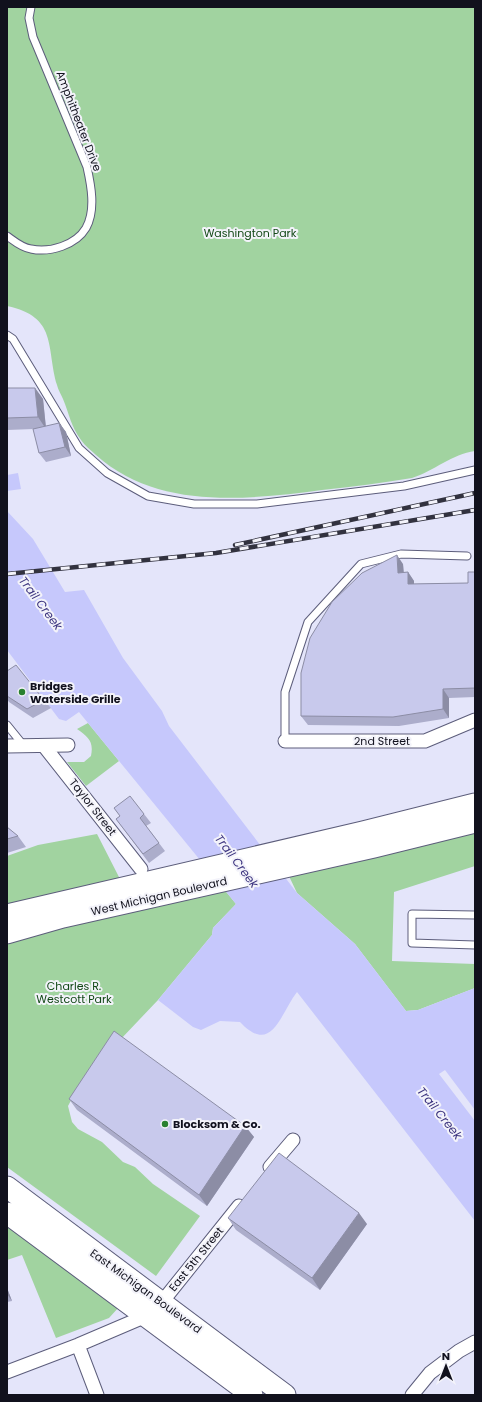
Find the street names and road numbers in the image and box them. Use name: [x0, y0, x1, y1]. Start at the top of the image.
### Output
street label: Amphitheater Drive: [52, 68, 106, 174]
street label: 2nd Street: [354, 733, 410, 749]
street label: Taylor Street: [66, 775, 120, 839]
street label: West Michigan Boulevard: [89, 873, 229, 919]
street label: East 5th Street: [165, 1223, 227, 1295]
street label: East Michigan Boulevard: [87, 1245, 205, 1337]

